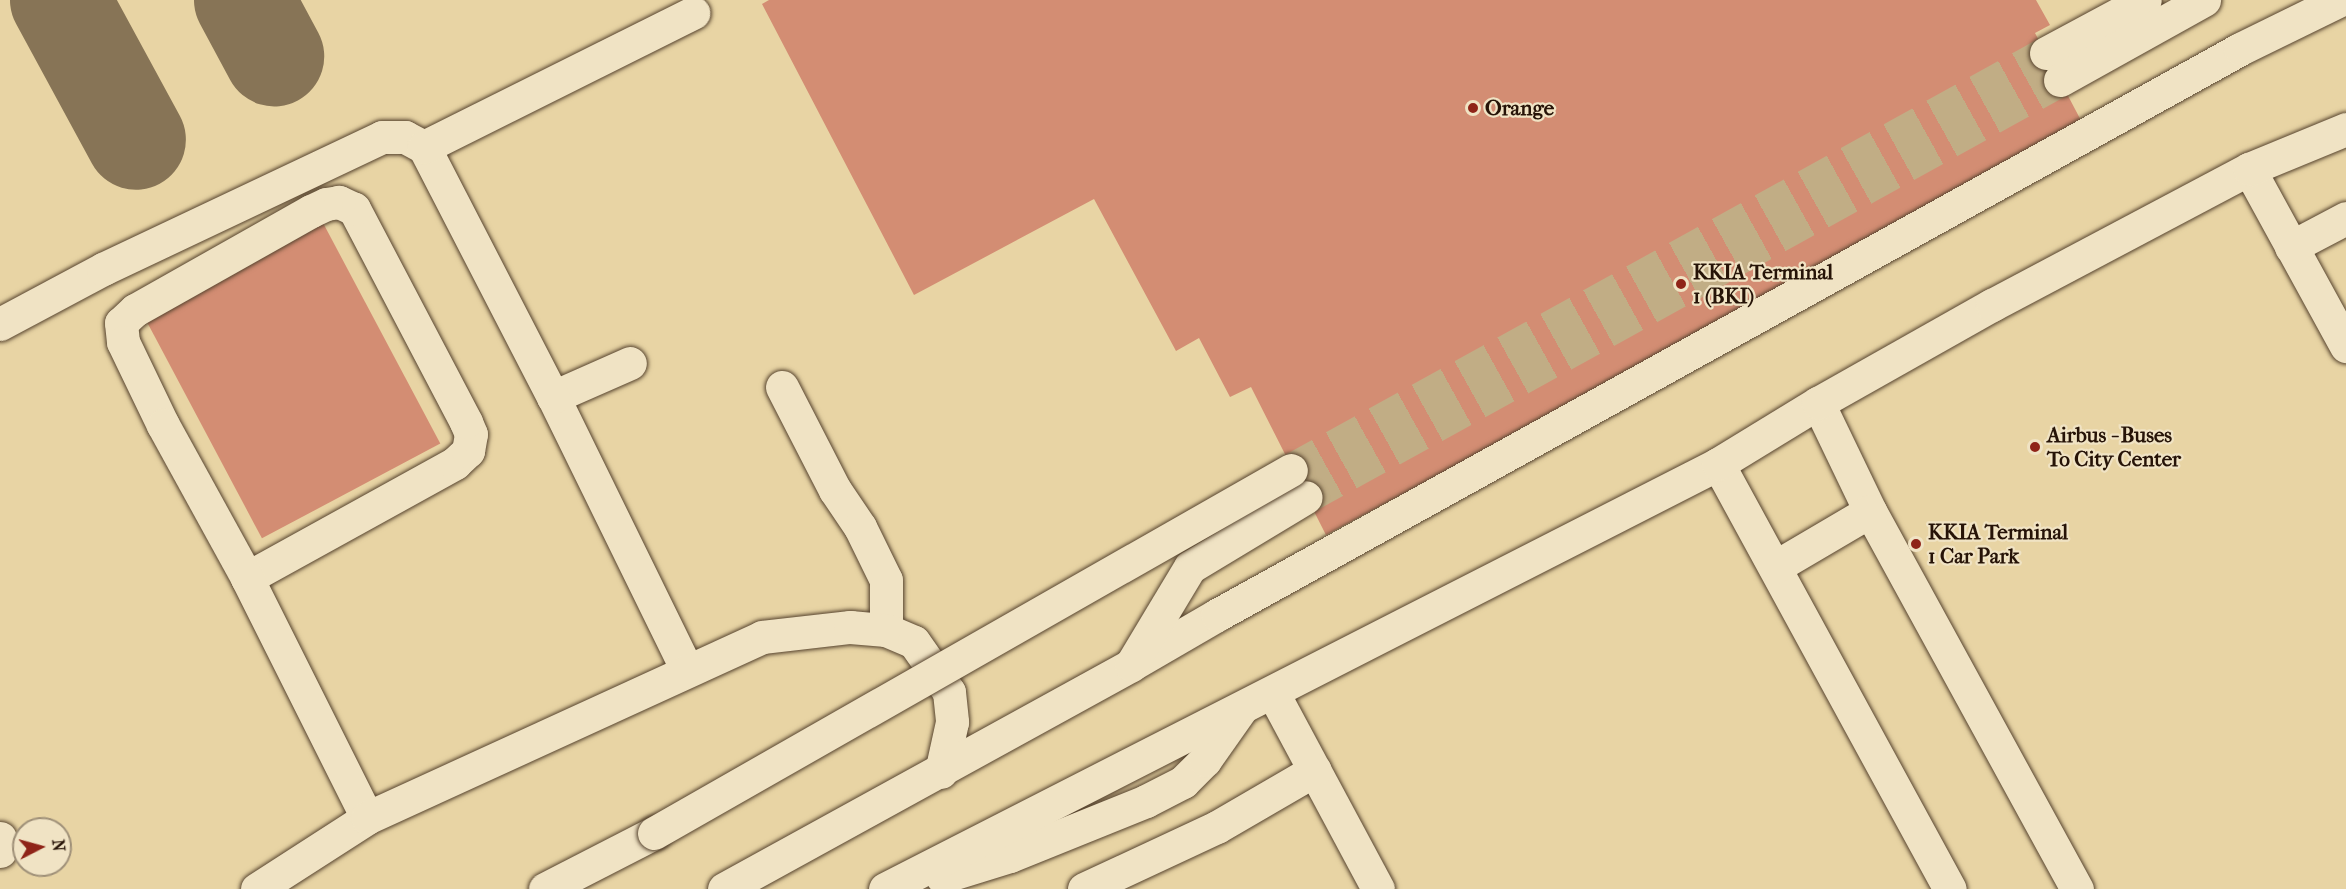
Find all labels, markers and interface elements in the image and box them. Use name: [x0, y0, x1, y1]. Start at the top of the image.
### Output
place label: Orange: [1485, 95, 1554, 121]
marker: Orange: [1466, 101, 1480, 115]
place label: KKIA Terminal 1 (BKI): [1693, 259, 1833, 309]
marker: KKIA Terminal 1 (BKI): [1674, 277, 1688, 291]
place label: Airbus - Buses To City Center: [2047, 422, 2181, 472]
marker: Airbus - Buses To City Center: [2028, 440, 2042, 454]
place label: KKIA Terminal 1 Car Park: [1928, 519, 2068, 569]
marker: KKIA Terminal 1 Car Park: [1909, 537, 1923, 551]
north arrow: [12, 817, 72, 877]
text: N: [48, 838, 68, 852]

